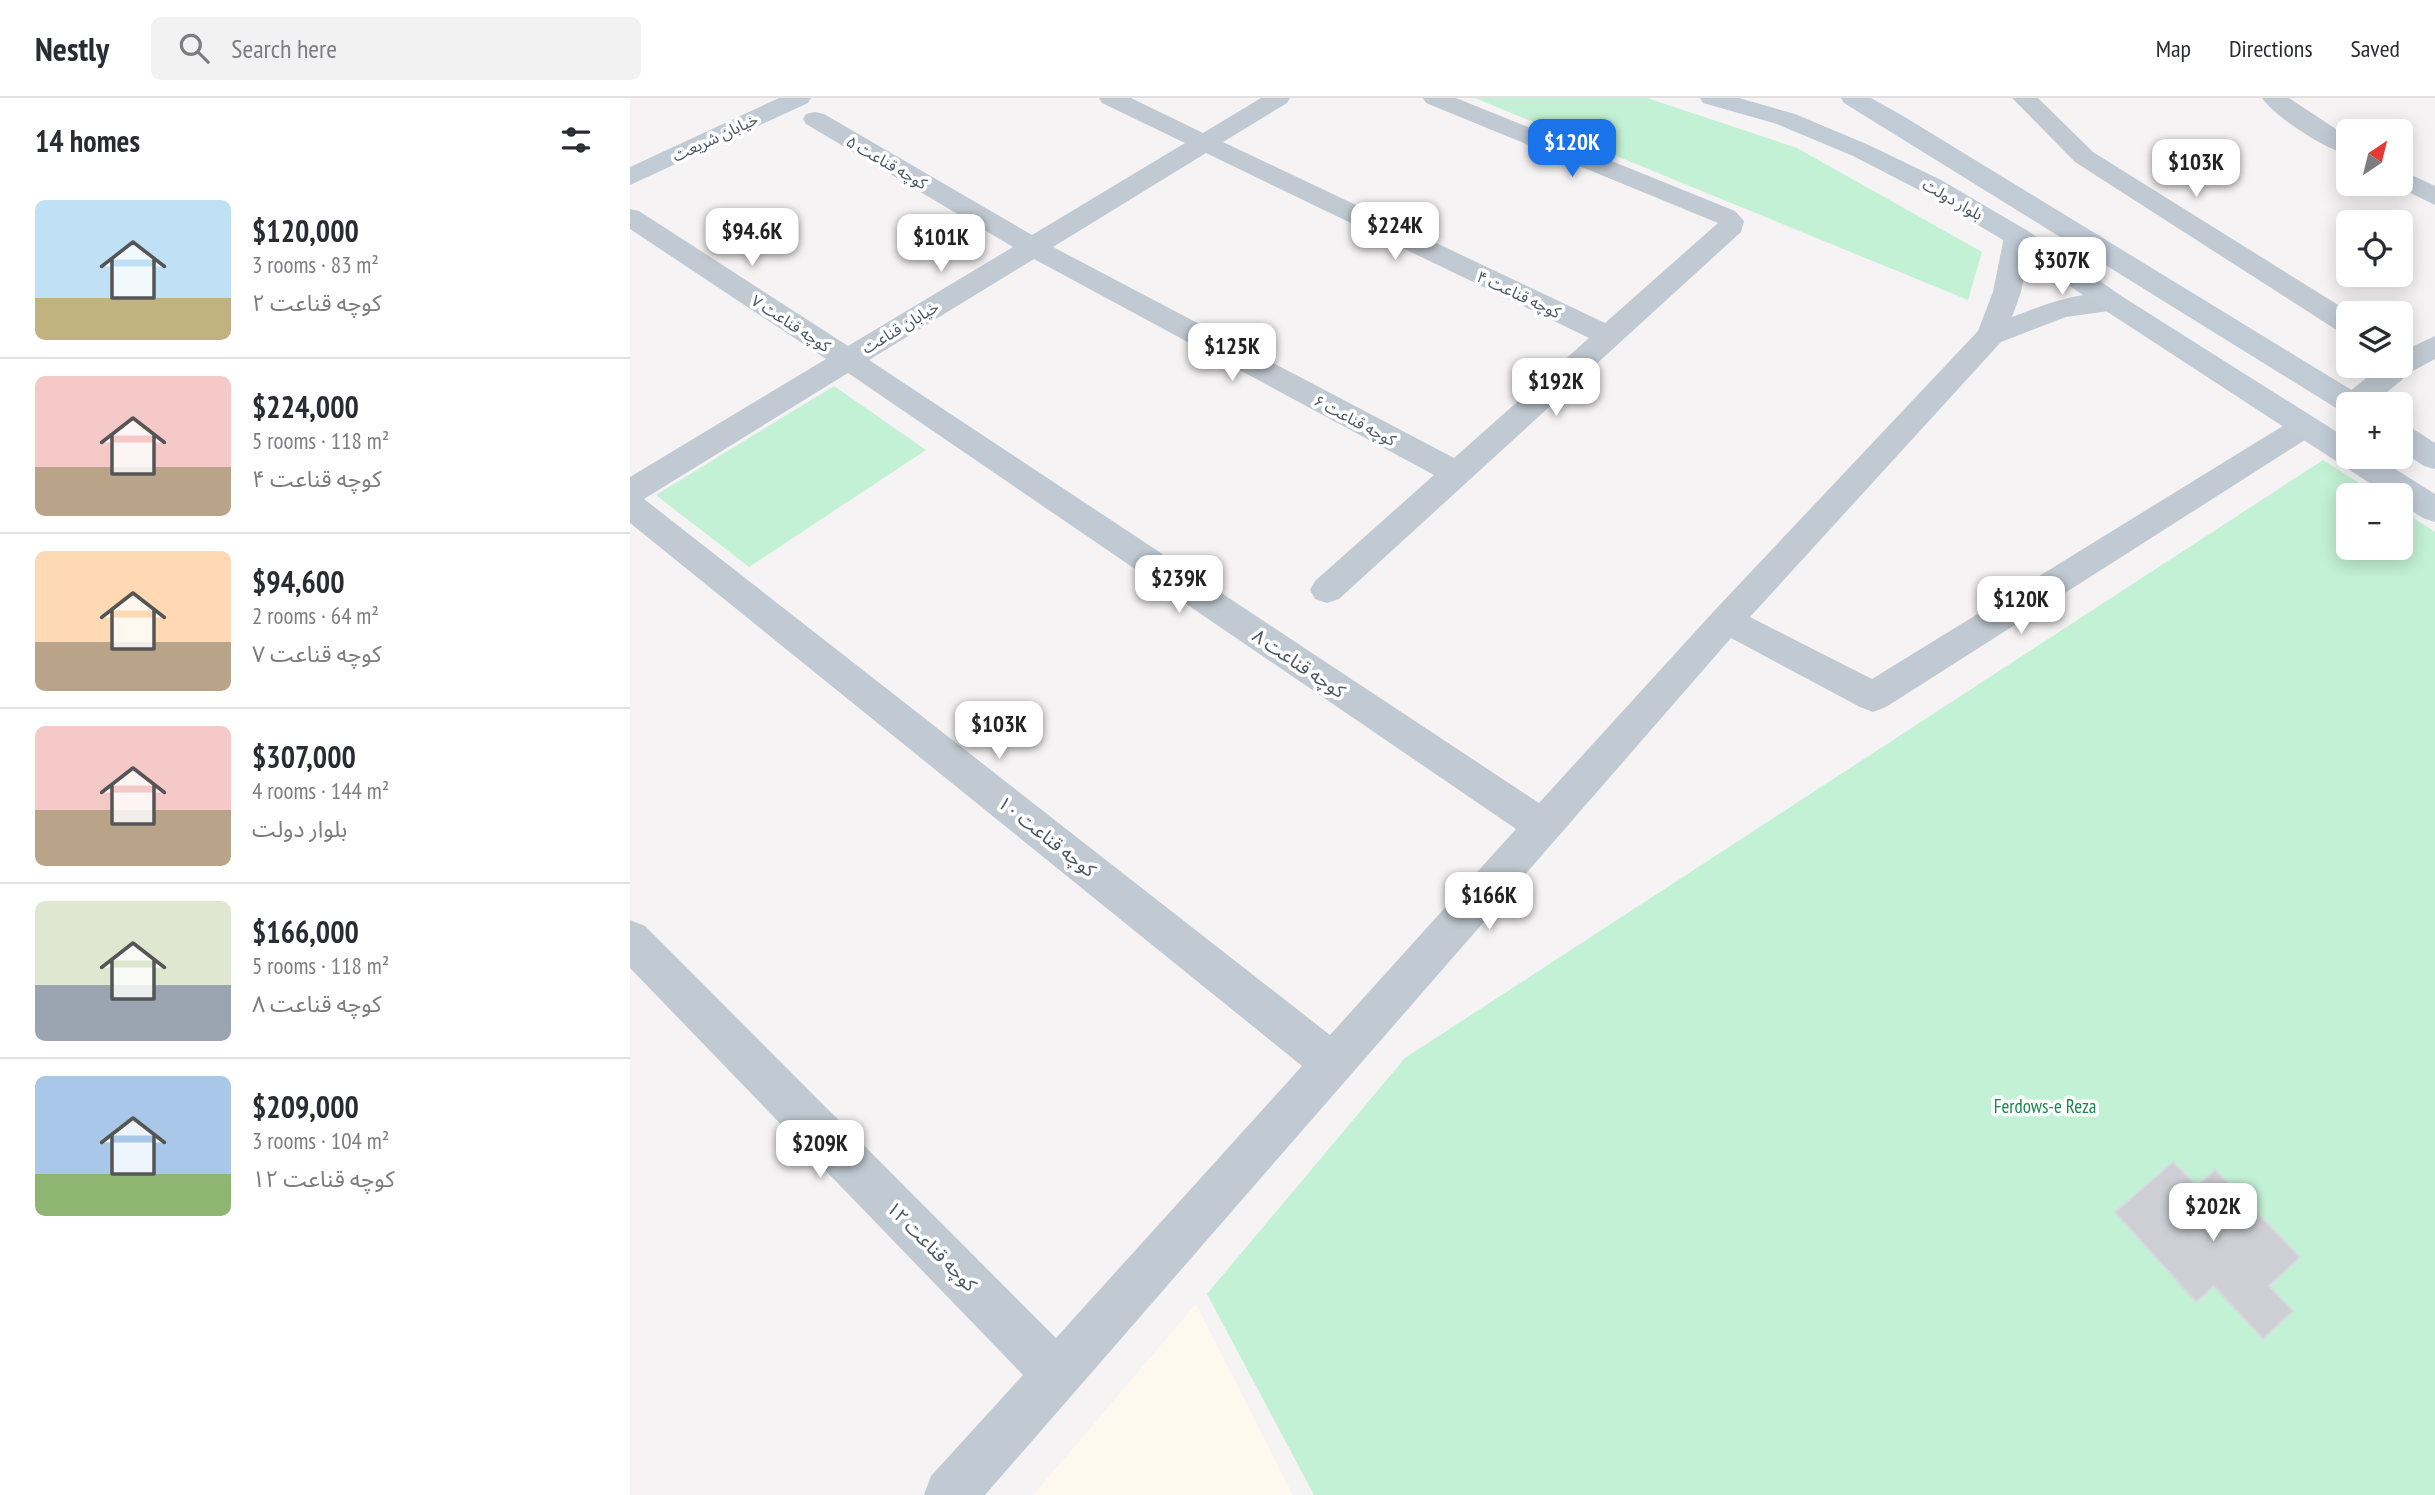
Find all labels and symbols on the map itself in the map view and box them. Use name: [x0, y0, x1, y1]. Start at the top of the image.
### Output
street label: خیابان شریعت: [669, 108, 761, 166]
north arrow: [2336, 119, 2413, 196]
pin: $120K: [1523, 120, 1621, 179]
street label: کوچه قناعت ۵: [842, 131, 931, 194]
pin: $103K: [2147, 140, 2245, 199]
street label: بلوار دولت: [1919, 174, 1987, 224]
pin: $224K: [1346, 202, 1444, 262]
pin: $94.6K: [695, 208, 809, 268]
pin: $101K: [892, 214, 990, 274]
pin: $307K: [2013, 238, 2111, 297]
street label: کوچه قناعت ۴: [1473, 266, 1564, 323]
street label: کوچه قناعت ۷: [747, 290, 835, 357]
street label: خیابان قناعت: [858, 296, 942, 358]
pin: $125K: [1183, 324, 1281, 383]
pin: $192K: [1507, 358, 1605, 418]
street label: کوچه قناعت ۶: [1310, 390, 1400, 451]
pin: $239K: [1130, 556, 1228, 615]
pin: $120K: [1972, 576, 2070, 636]
street label: کوچه قناعت ۸: [1247, 623, 1351, 704]
pin: $103K: [950, 702, 1048, 761]
street label: کوچه قناعت ۱۰: [993, 790, 1102, 883]
pin: $166K: [1440, 872, 1538, 932]
park label: Ferdows-e Reza: [1994, 1094, 2096, 1118]
pin: $209K: [771, 1121, 869, 1180]
pin: $202K: [2164, 1184, 2262, 1243]
street label: کوچه قناعت ۱۲: [881, 1196, 983, 1298]

